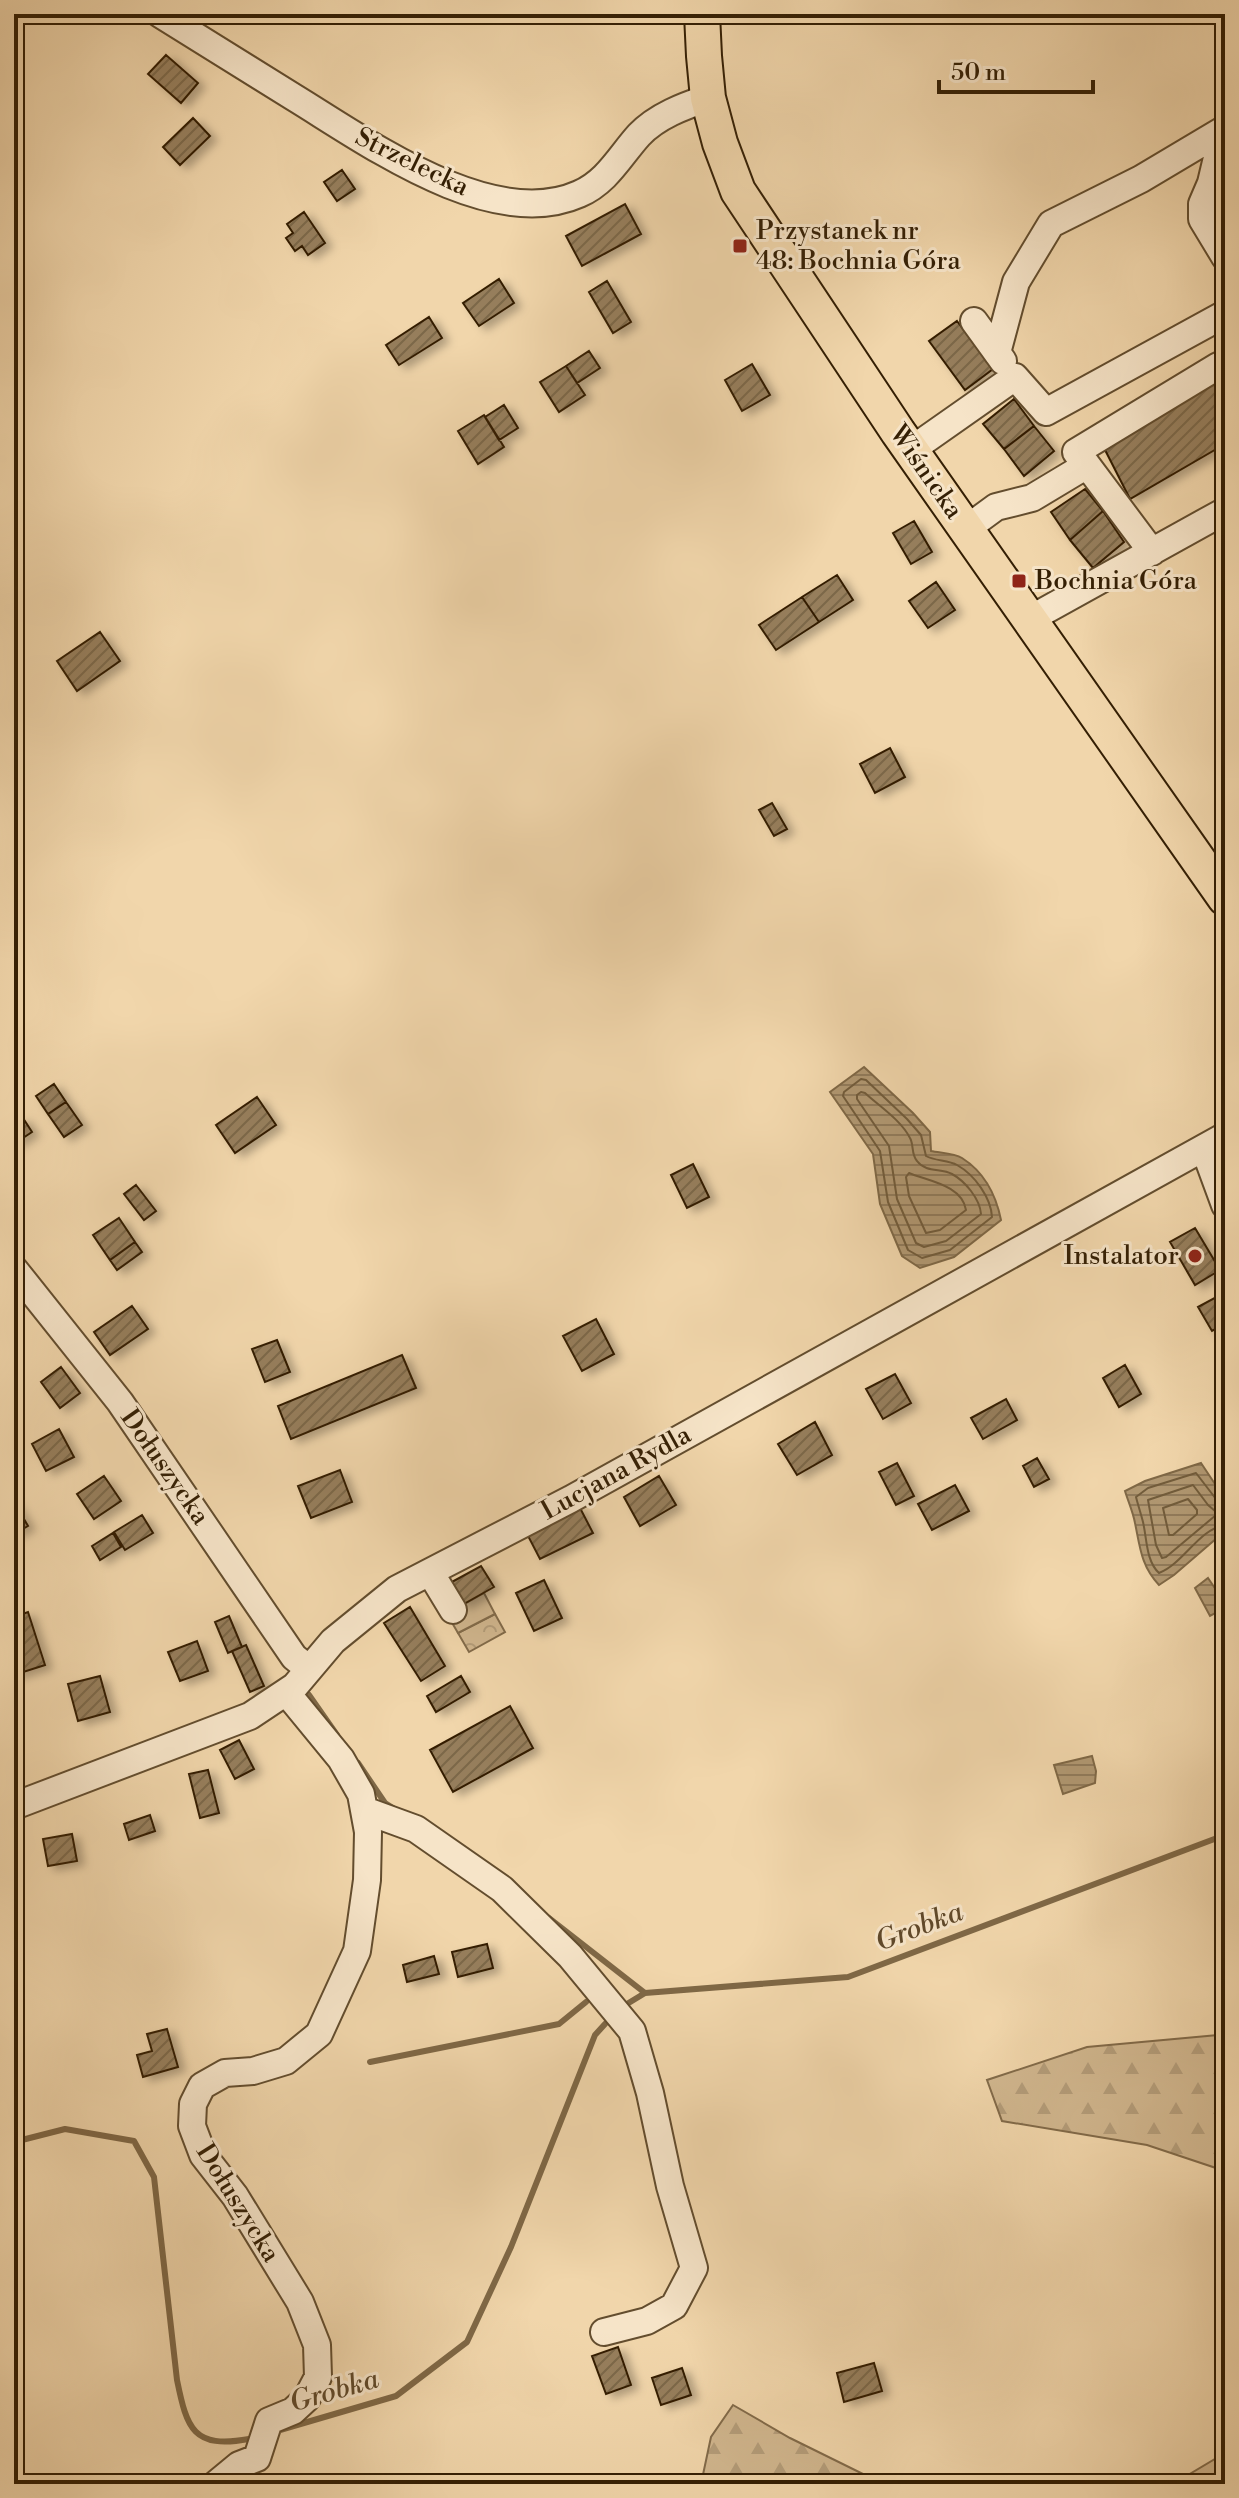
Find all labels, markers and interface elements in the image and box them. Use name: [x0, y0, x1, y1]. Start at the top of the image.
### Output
scale bar: [939, 44, 1093, 94]
text: 50 m: [951, 58, 1006, 88]
street label: Strzelecka: [350, 121, 475, 204]
place label: Przystanek nr 48: Bochnia Góra: [756, 215, 961, 277]
marker: Przystanek nr 48: Bochnia Góra: [731, 237, 749, 255]
street label: Wiśnicka: [882, 418, 970, 526]
place label: Bochnia Góra: [1034, 565, 1198, 597]
marker: Bochnia Góra: [1010, 572, 1028, 590]
place label: Instalator: [1064, 1240, 1179, 1272]
marker: Instalator: [1186, 1247, 1204, 1265]
street label: Dołuszycka: [113, 1403, 217, 1532]
street label: Lucjana Rydla: [535, 1418, 697, 1527]
water label: Grobka: [870, 1894, 968, 1960]
street label: Dołuszycka: [189, 2138, 287, 2269]
water label: Grobka: [285, 2361, 383, 2420]

